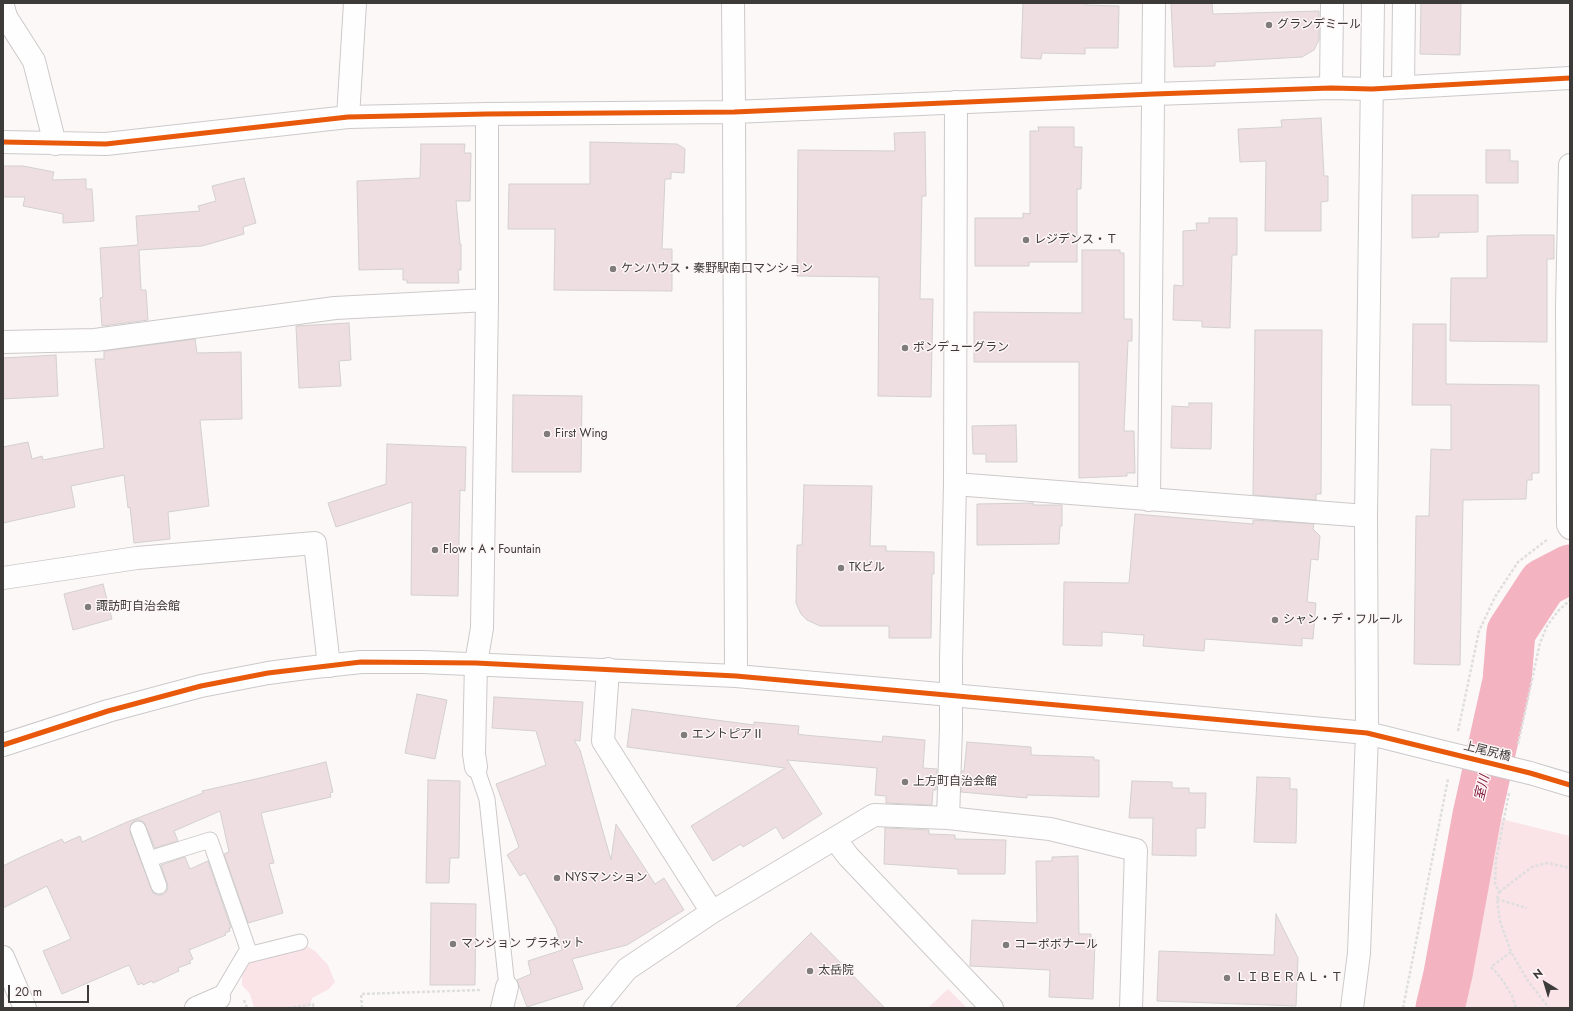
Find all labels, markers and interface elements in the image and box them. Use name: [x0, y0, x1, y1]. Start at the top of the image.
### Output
place label: グランデミール: [1277, 18, 1361, 32]
marker: グランデミール: [1264, 20, 1274, 30]
place label: レジデンス・Ｔ: [1034, 233, 1118, 247]
marker: レジデンス・Ｔ: [1021, 235, 1031, 245]
place label: ケンハウス・秦野駅南口マンション: [621, 262, 813, 276]
marker: ケンハウス・秦野駅南口マンション: [608, 264, 618, 274]
place label: ポンデューグラン: [913, 341, 1009, 355]
marker: ポンデューグラン: [900, 343, 910, 353]
place label: First Wing: [555, 427, 608, 441]
marker: First Wing: [542, 429, 552, 439]
place label: Flow・A・Fountain: [443, 543, 541, 557]
marker: Flow・A・Fountain: [430, 545, 440, 555]
place label: TKビル: [849, 561, 885, 575]
marker: TKビル: [836, 563, 846, 573]
place label: 諏訪町自治会館: [96, 600, 180, 614]
marker: 諏訪町自治会館: [83, 602, 93, 612]
place label: シャン・デ・フルール: [1283, 613, 1403, 627]
marker: シャン・デ・フルール: [1270, 615, 1280, 625]
place label: エントピアⅡ: [692, 728, 764, 742]
marker: エントピアⅡ: [679, 730, 689, 740]
street label: 上尾尻橋: [1462, 739, 1512, 765]
water label: 室川: [1472, 774, 1494, 802]
place label: 上方町自治会館: [913, 775, 997, 789]
marker: 上方町自治会館: [900, 777, 910, 787]
place label: NYSマンション: [565, 871, 648, 885]
marker: NYSマンション: [552, 873, 562, 883]
place label: マンション プラネット: [461, 937, 585, 951]
place label: コーポボナール: [1014, 938, 1098, 952]
marker: マンション プラネット: [448, 939, 458, 949]
marker: コーポボナール: [1001, 940, 1011, 950]
north arrow: [1525, 963, 1565, 1003]
place label: 太岳院: [818, 964, 854, 978]
text: N: [1529, 965, 1546, 983]
marker: 太岳院: [805, 966, 815, 976]
place label: ＬＩＢＥＲＡＬ・Ｔ: [1235, 971, 1343, 985]
marker: ＬＩＢＥＲＡＬ・Ｔ: [1222, 973, 1232, 983]
scale bar: [10, 977, 91, 1003]
text: 20 m: [15, 983, 42, 1001]

